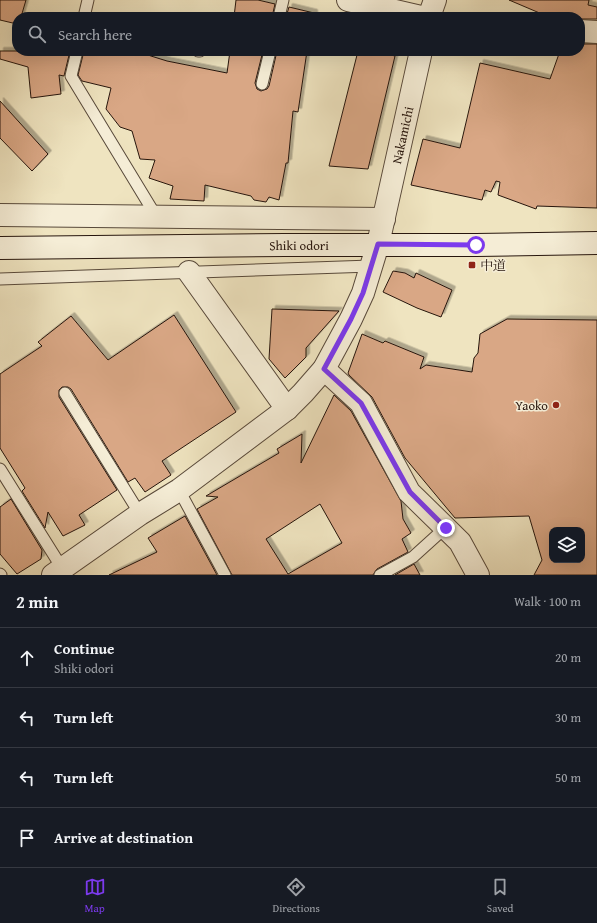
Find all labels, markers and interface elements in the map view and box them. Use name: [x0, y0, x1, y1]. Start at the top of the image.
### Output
search box: [12, 12, 585, 56]
icon: search: [26, 23, 48, 45]
text: Search here: [58, 24, 132, 45]
street label: Nakamichi: [387, 104, 418, 166]
street label: Shiki odori: [269, 236, 329, 255]
route start: [467, 236, 485, 254]
place label: 中道: [480, 256, 506, 275]
marker: 中道: [467, 260, 477, 270]
place label: Yaoko: [515, 396, 548, 415]
marker: Yaoko: [551, 400, 561, 410]
route end: [437, 519, 455, 537]
map controls: [549, 527, 585, 563]
button: layers: [549, 527, 585, 563]
text: 2 min: [16, 589, 58, 614]
text: Walk · 100 m: [514, 592, 581, 611]
text: Continue: [54, 638, 115, 659]
icon: ahead: [16, 647, 38, 669]
text: 20 m: [555, 648, 581, 667]
text: Shiki odori: [54, 659, 114, 678]
icon: left: [16, 707, 38, 729]
text: Turn left: [54, 707, 113, 728]
text: 30 m: [555, 708, 581, 727]
icon: left: [16, 767, 38, 789]
text: Turn left: [54, 767, 113, 788]
text: 50 m: [555, 768, 581, 787]
icon: arrive: [16, 827, 38, 849]
text: Arrive at destination: [54, 827, 193, 848]
tab: Map: [84, 876, 106, 916]
tab: Directions: [273, 876, 320, 916]
tab: Saved: [487, 876, 513, 916]

